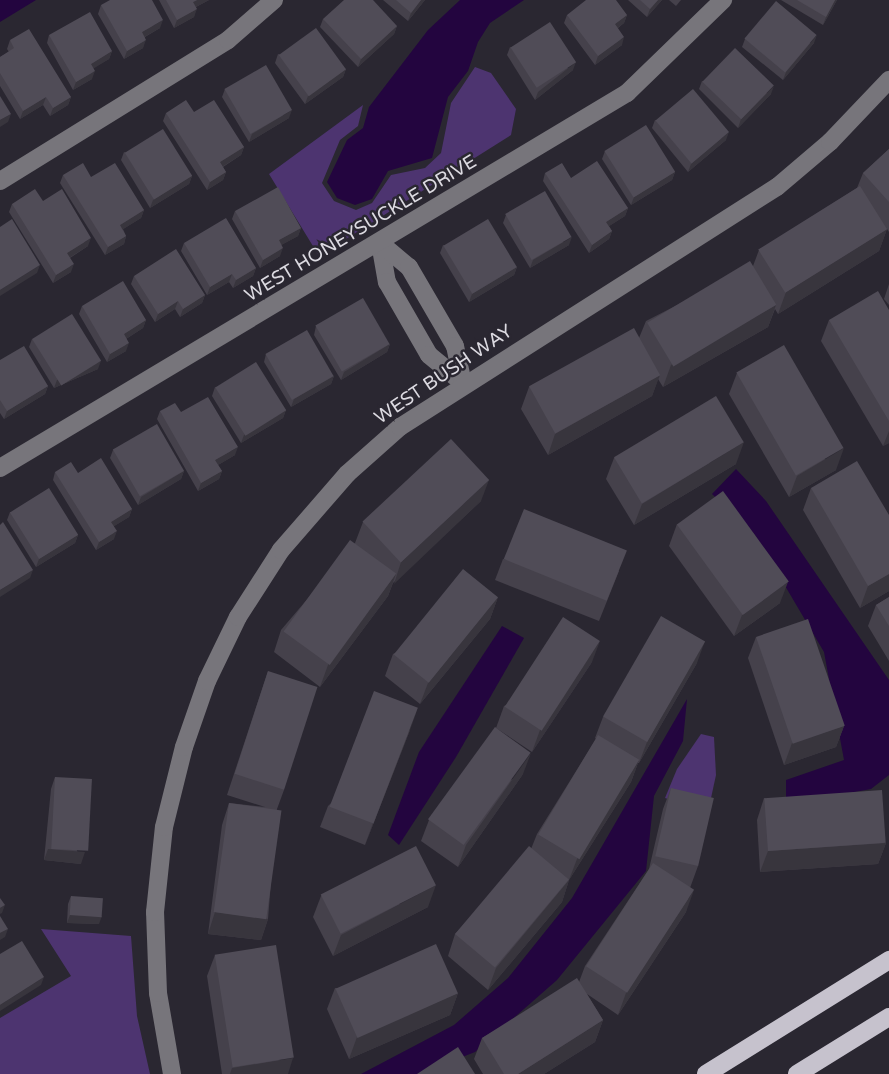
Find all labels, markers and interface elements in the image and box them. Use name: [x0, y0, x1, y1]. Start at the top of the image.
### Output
street label: WEST HONEYSUCKLE DRIVE: [241, 151, 481, 307]
street label: WEST BUSH WAY: [371, 320, 517, 430]

